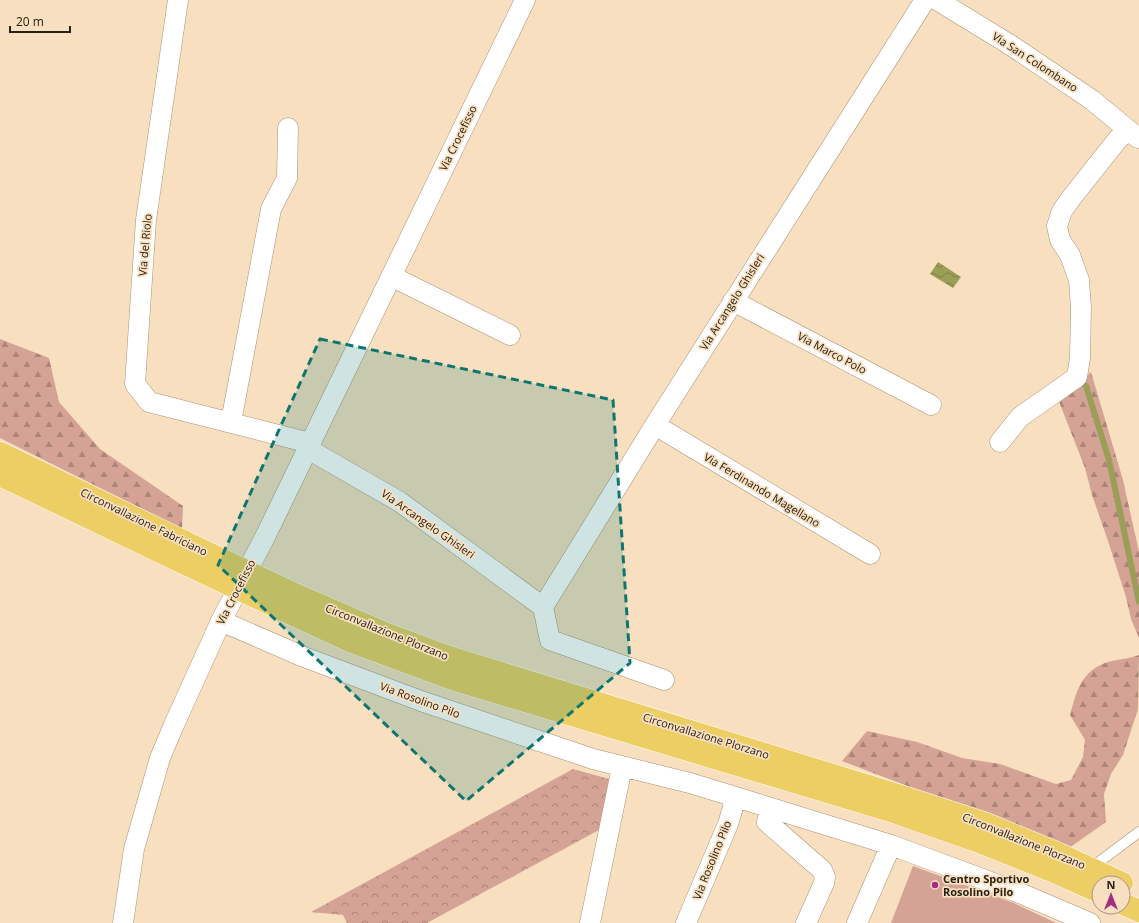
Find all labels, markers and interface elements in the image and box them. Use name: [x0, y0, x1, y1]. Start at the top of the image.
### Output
scale bar: [10, 8, 70, 34]
text: 20 m: [16, 13, 44, 30]
street label: Via San Colombano: [990, 28, 1081, 95]
street label: Via Crocefisso: [435, 102, 480, 173]
street label: Via del Riolo: [134, 213, 155, 277]
street label: Via Arcangelo Ghisleri: [696, 251, 767, 353]
street label: Via Marco Polo: [795, 328, 870, 377]
street label: Via Ferdinando Magellano: [701, 449, 824, 530]
street label: Circonvallazione Fabriciano: [78, 484, 211, 559]
street label: Via Arcangelo Ghisleri: [378, 486, 478, 562]
street label: Via Crocefisso: [213, 556, 259, 627]
street label: Circonvallazione Plorzano: [323, 600, 451, 663]
street label: Via Rosolino Pilo: [378, 678, 463, 721]
street label: Circonvallazione Plorzano: [641, 709, 772, 762]
street label: Circonvallazione Plorzano: [960, 809, 1088, 872]
street label: Via Rosolino Pilo: [689, 818, 734, 902]
place label: Centro Sportivo Rosolino Pilo: [943, 871, 1029, 899]
north arrow: [1091, 875, 1131, 915]
text: N: [1107, 877, 1115, 892]
marker: Centro Sportivo Rosolino Pilo: [930, 880, 940, 890]

